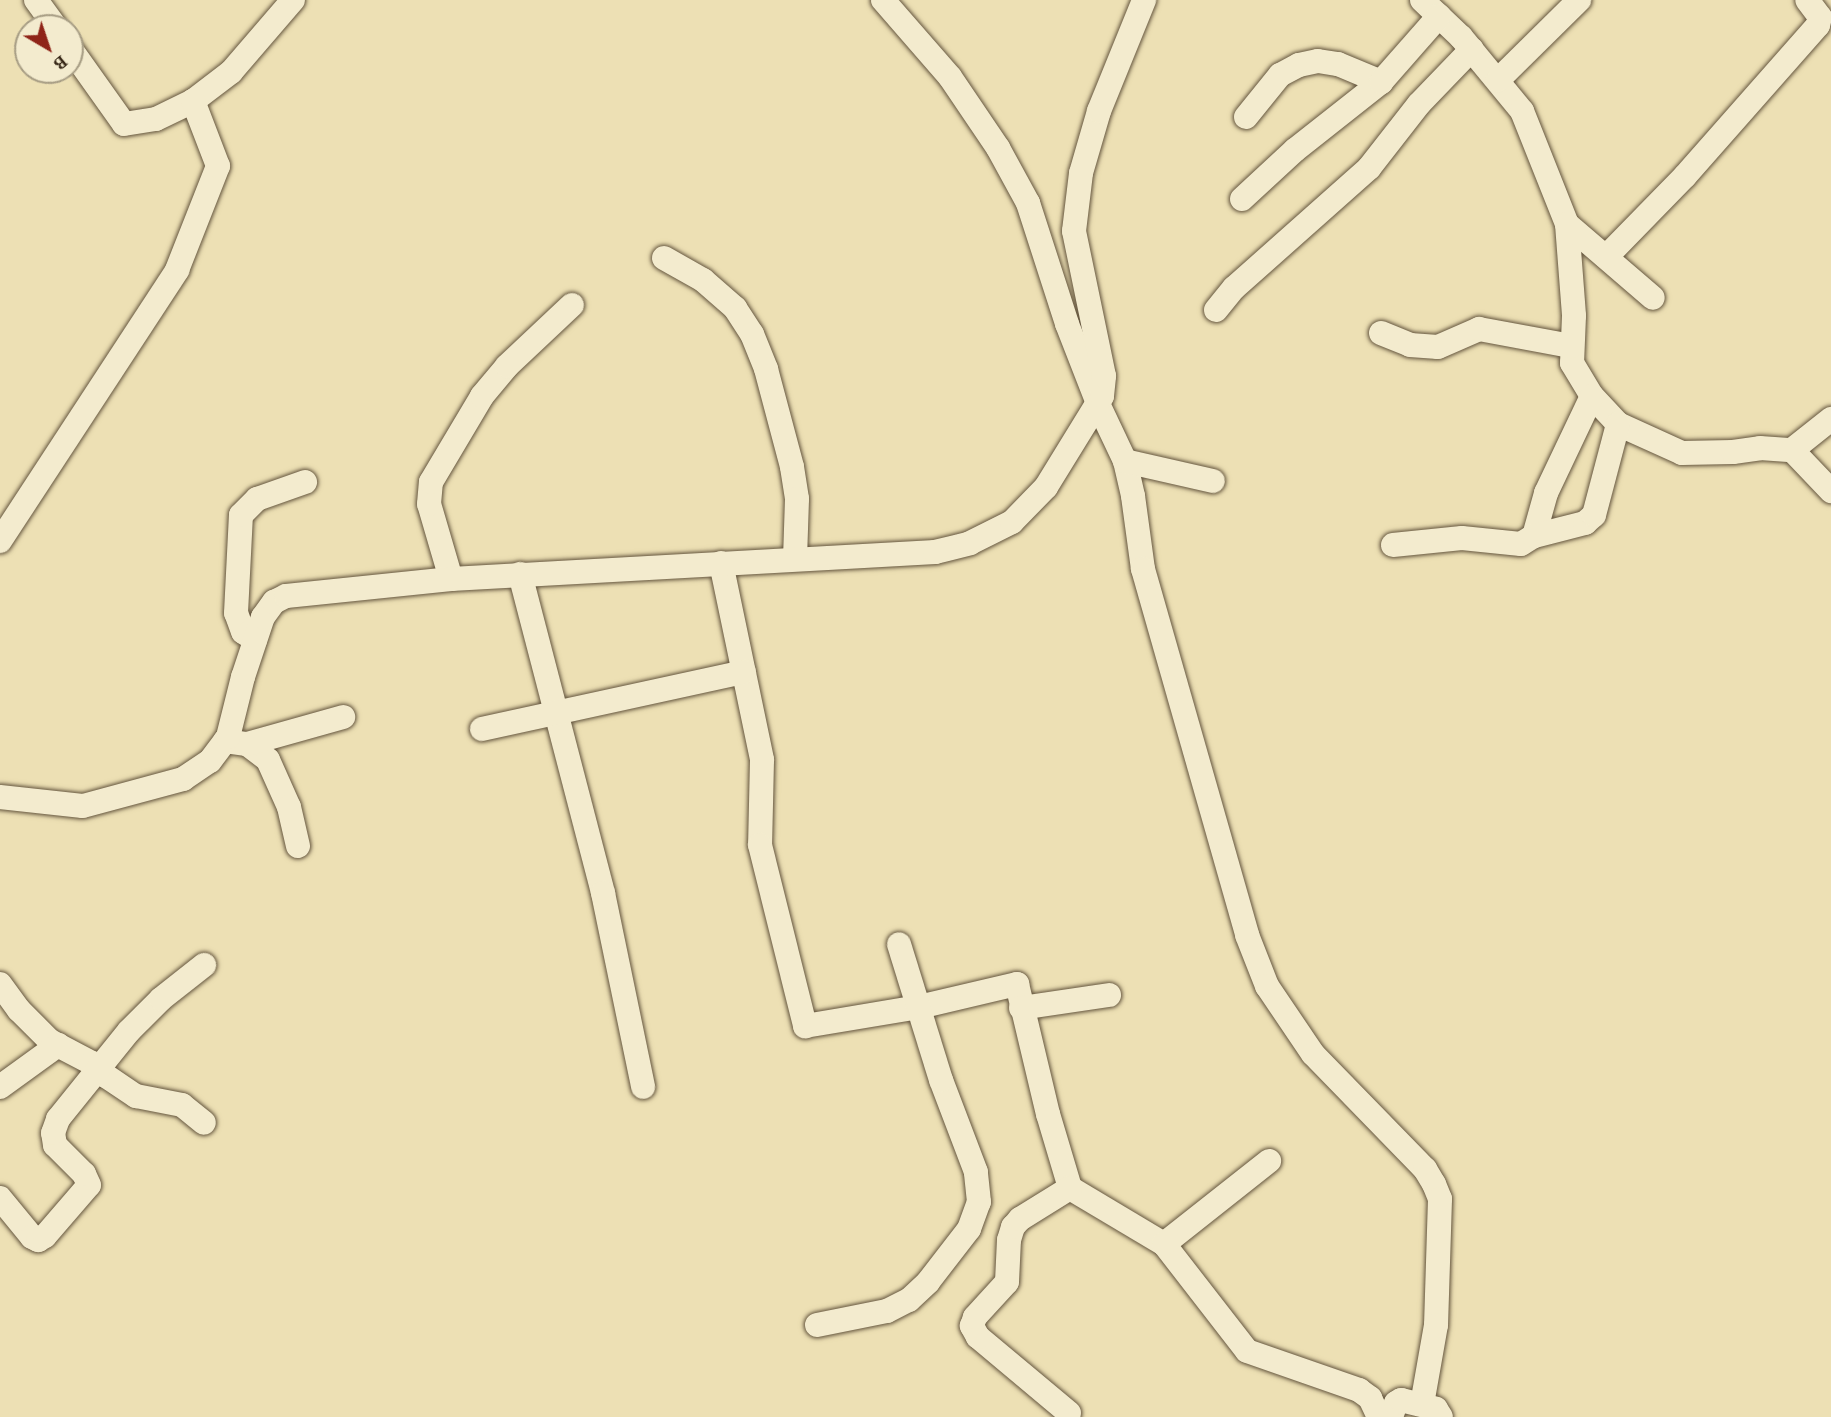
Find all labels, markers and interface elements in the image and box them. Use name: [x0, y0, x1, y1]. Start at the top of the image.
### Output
north arrow: [14, 14, 84, 84]
text: B: [48, 49, 74, 78]

